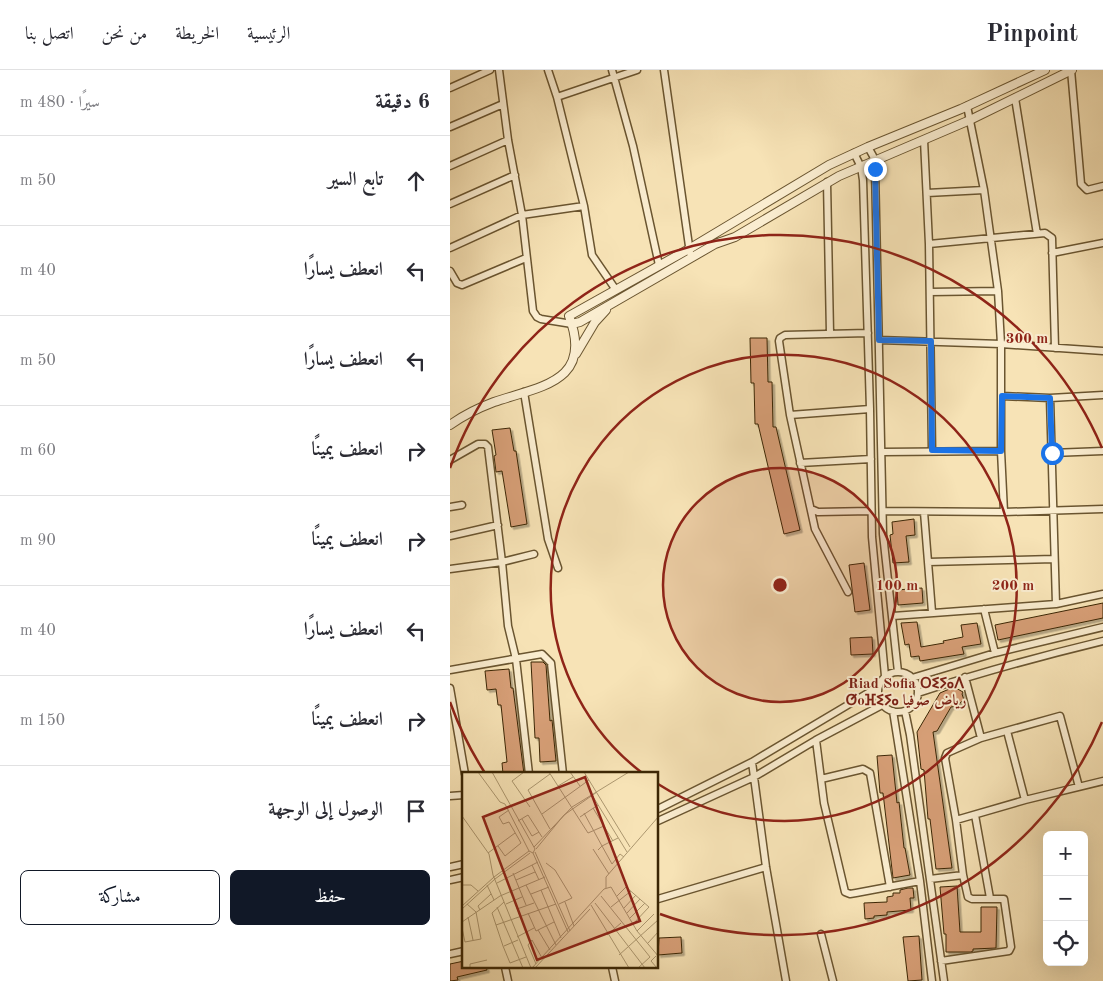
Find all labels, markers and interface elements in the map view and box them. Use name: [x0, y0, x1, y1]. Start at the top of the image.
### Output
text: Pinpoint: [986, 23, 1078, 47]
text: اتصل بنا: [25, 25, 74, 43]
text: من نحن: [102, 25, 147, 43]
text: الخريطة: [175, 25, 219, 43]
text: الرئيسية: [247, 25, 290, 43]
text: 6 دقيقة: [375, 92, 430, 113]
text: سيرًا · 480 m: [20, 95, 100, 111]
route end: [864, 158, 887, 181]
icon: ahead: [402, 167, 430, 195]
text: تابع السير: [328, 171, 383, 190]
text: 50 m: [20, 173, 56, 189]
icon: left: [402, 257, 430, 285]
text: انعطف يسارًا: [304, 261, 383, 280]
text: 40 m: [20, 263, 56, 279]
text: 300 m: [1006, 332, 1048, 347]
icon: left: [402, 347, 430, 375]
text: انعطف يسارًا: [304, 351, 383, 370]
text: 50 m: [20, 353, 56, 369]
icon: right: [402, 437, 430, 465]
text: انعطف يمينًا: [311, 441, 383, 460]
route start: [1041, 442, 1064, 465]
text: 60 m: [20, 443, 56, 459]
icon: right: [402, 527, 430, 555]
text: انعطف يمينًا: [311, 531, 383, 550]
text: 90 m: [20, 533, 56, 549]
centre of rings: [771, 576, 789, 594]
text: 100 m: [876, 579, 918, 594]
text: 200 m: [992, 579, 1034, 594]
icon: left: [402, 617, 430, 645]
text: انعطف يسارًا: [304, 621, 383, 640]
text: 40 m: [20, 623, 56, 639]
district label: Riad Sofia ⵔⵉⵢⴰⴷ ⵚoⴼⵉⵢⴰ رياض صوفيا: [845, 676, 967, 710]
icon: right: [402, 707, 430, 735]
text: انعطف يمينًا: [311, 711, 383, 730]
text: 150 m: [20, 713, 65, 729]
inset map: [462, 772, 659, 968]
icon: arrive: [402, 797, 430, 825]
text: الوصول إلى الوجهة: [268, 801, 383, 820]
map controls: [1043, 831, 1088, 966]
button: +: [1043, 831, 1088, 876]
button: مشاركة: [20, 870, 220, 925]
button: حفظ: [230, 870, 430, 925]
button: −: [1043, 876, 1088, 921]
button: locate: [1043, 921, 1088, 966]

